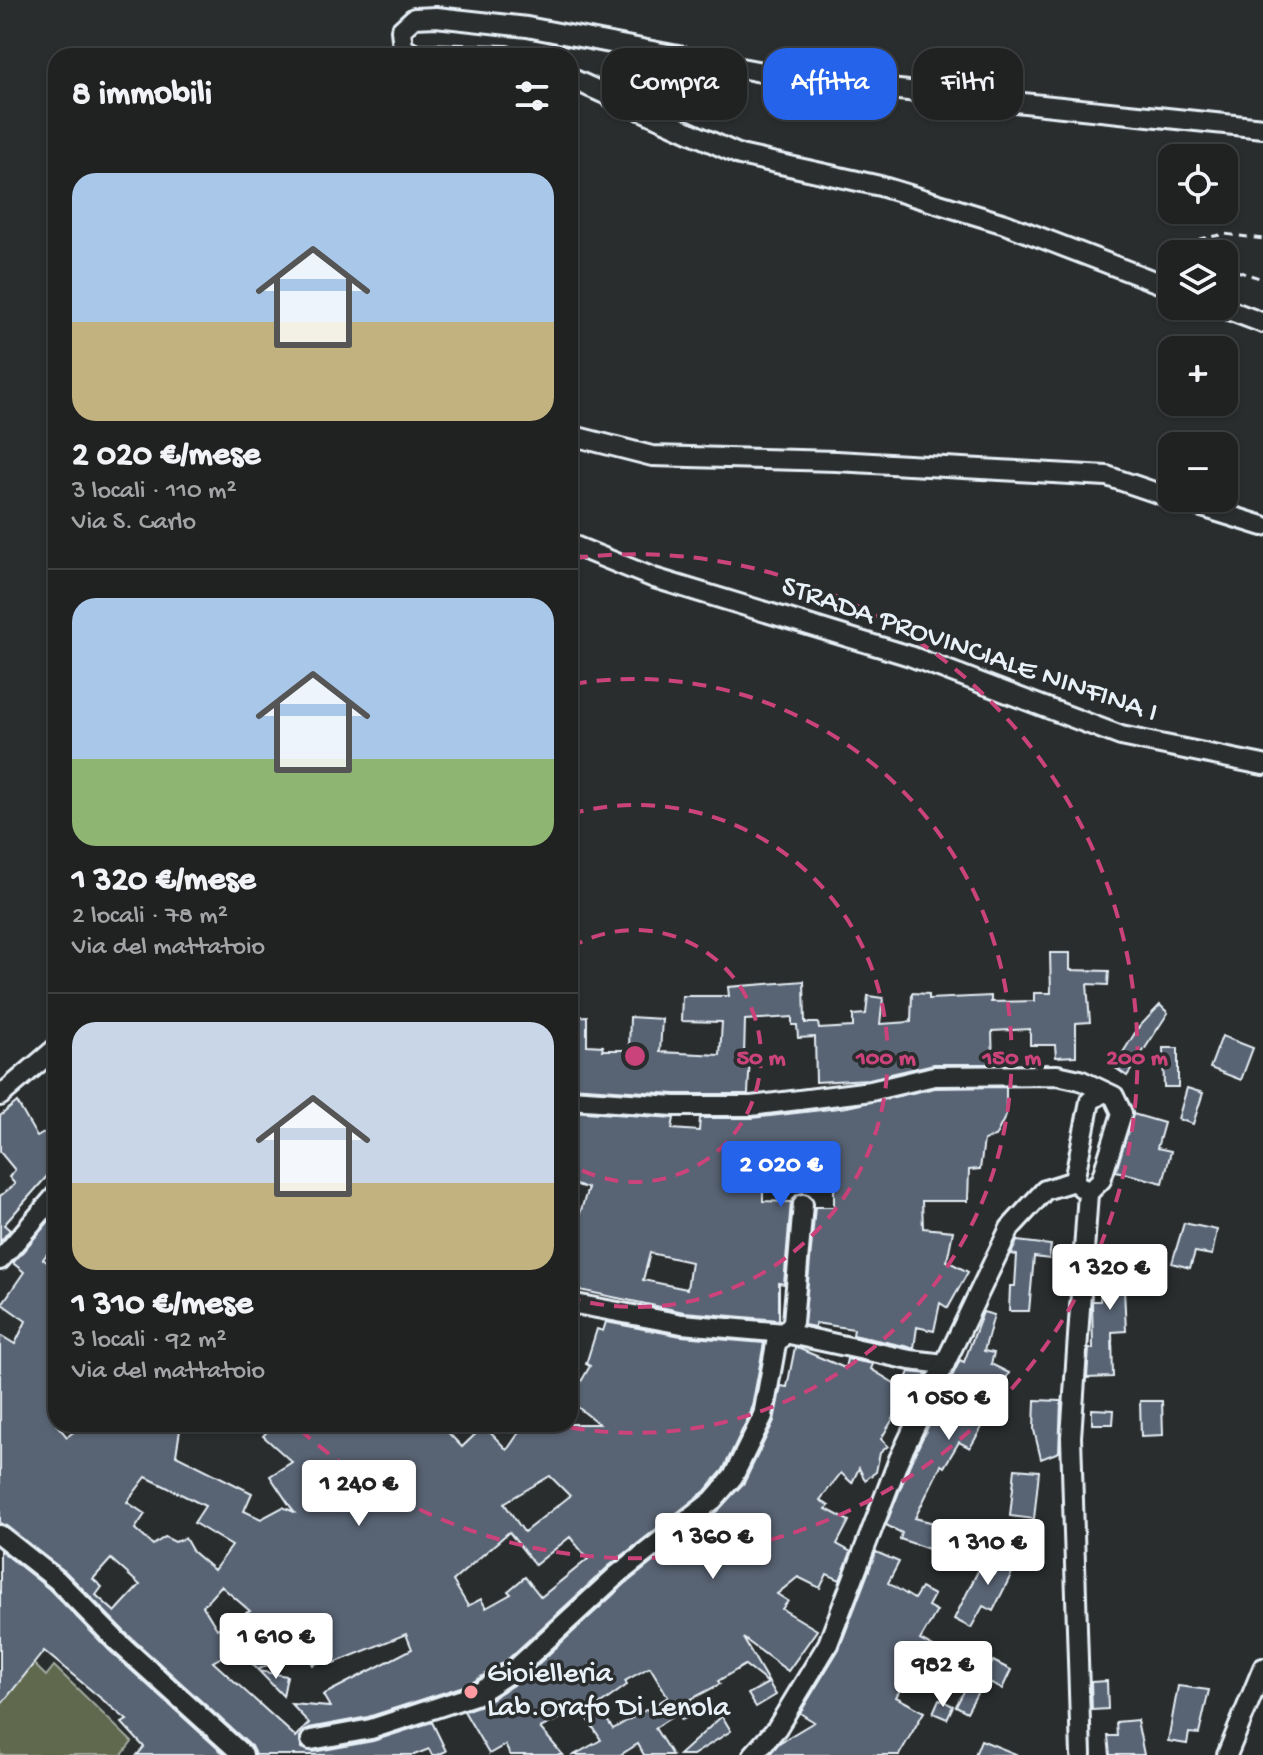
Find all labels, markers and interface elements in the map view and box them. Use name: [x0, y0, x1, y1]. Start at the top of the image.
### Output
chip: Compra: [602, 48, 747, 120]
chip: Affitta: [763, 48, 897, 120]
chip: Filtri: [913, 48, 1023, 120]
icon: filters: [510, 74, 554, 118]
text: 8 immobili: [72, 76, 212, 116]
map controls: [1158, 144, 1238, 512]
button: locate: [1158, 144, 1238, 224]
icon: home: [241, 225, 385, 369]
button: layers: [1158, 240, 1238, 320]
button: +: [1158, 336, 1238, 416]
button: −: [1158, 432, 1238, 512]
text: 2 020 €/mese: [72, 437, 260, 477]
text: 3 locali · 110 m²: [72, 477, 237, 508]
text: Via S. Carlo: [72, 508, 196, 539]
street label: STRADA PROVINCIALE NINFINA I: [776, 570, 1162, 732]
icon: home: [241, 650, 385, 794]
text: 1 320 €/mese: [72, 862, 256, 902]
text: 2 locali · 78 m²: [72, 902, 228, 933]
text: Via del mattatoio: [72, 933, 265, 964]
centre of rings: [621, 1042, 649, 1070]
text: 50 m: [737, 1045, 785, 1074]
text: 100 m: [855, 1045, 916, 1074]
text: 150 m: [982, 1045, 1041, 1074]
text: 200 m: [1106, 1045, 1168, 1074]
icon: home: [241, 1074, 385, 1218]
pin: 2 020 €: [707, 1141, 855, 1209]
text: 2 020 €: [740, 1151, 822, 1182]
pin: 1 320 €: [1036, 1244, 1184, 1312]
text: 1 320 €: [1070, 1254, 1150, 1285]
text: 1 310 €/mese: [72, 1286, 253, 1326]
text: 3 locali · 92 m²: [72, 1326, 227, 1357]
text: Via del mattatoio: [72, 1357, 265, 1388]
pin: 1 050 €: [875, 1374, 1023, 1442]
text: 1 050 €: [908, 1384, 990, 1415]
pin: 1 240 €: [285, 1460, 433, 1528]
text: 1 240 €: [320, 1470, 398, 1501]
pin: 1 360 €: [639, 1513, 787, 1581]
pin: 1 310 €: [914, 1519, 1062, 1587]
text: 1 360 €: [673, 1523, 753, 1554]
text: 1 310 €: [949, 1529, 1027, 1560]
pin: 1 610 €: [202, 1613, 350, 1681]
text: 1 610 €: [238, 1623, 314, 1654]
pin: 982 €: [887, 1641, 999, 1709]
text: 982 €: [912, 1651, 974, 1682]
place label: Gioielleria Lab.Orafo Di Lenola: [487, 1658, 731, 1727]
marker: Gioielleria Lab.Orafo Di Lenola: [462, 1683, 480, 1701]

